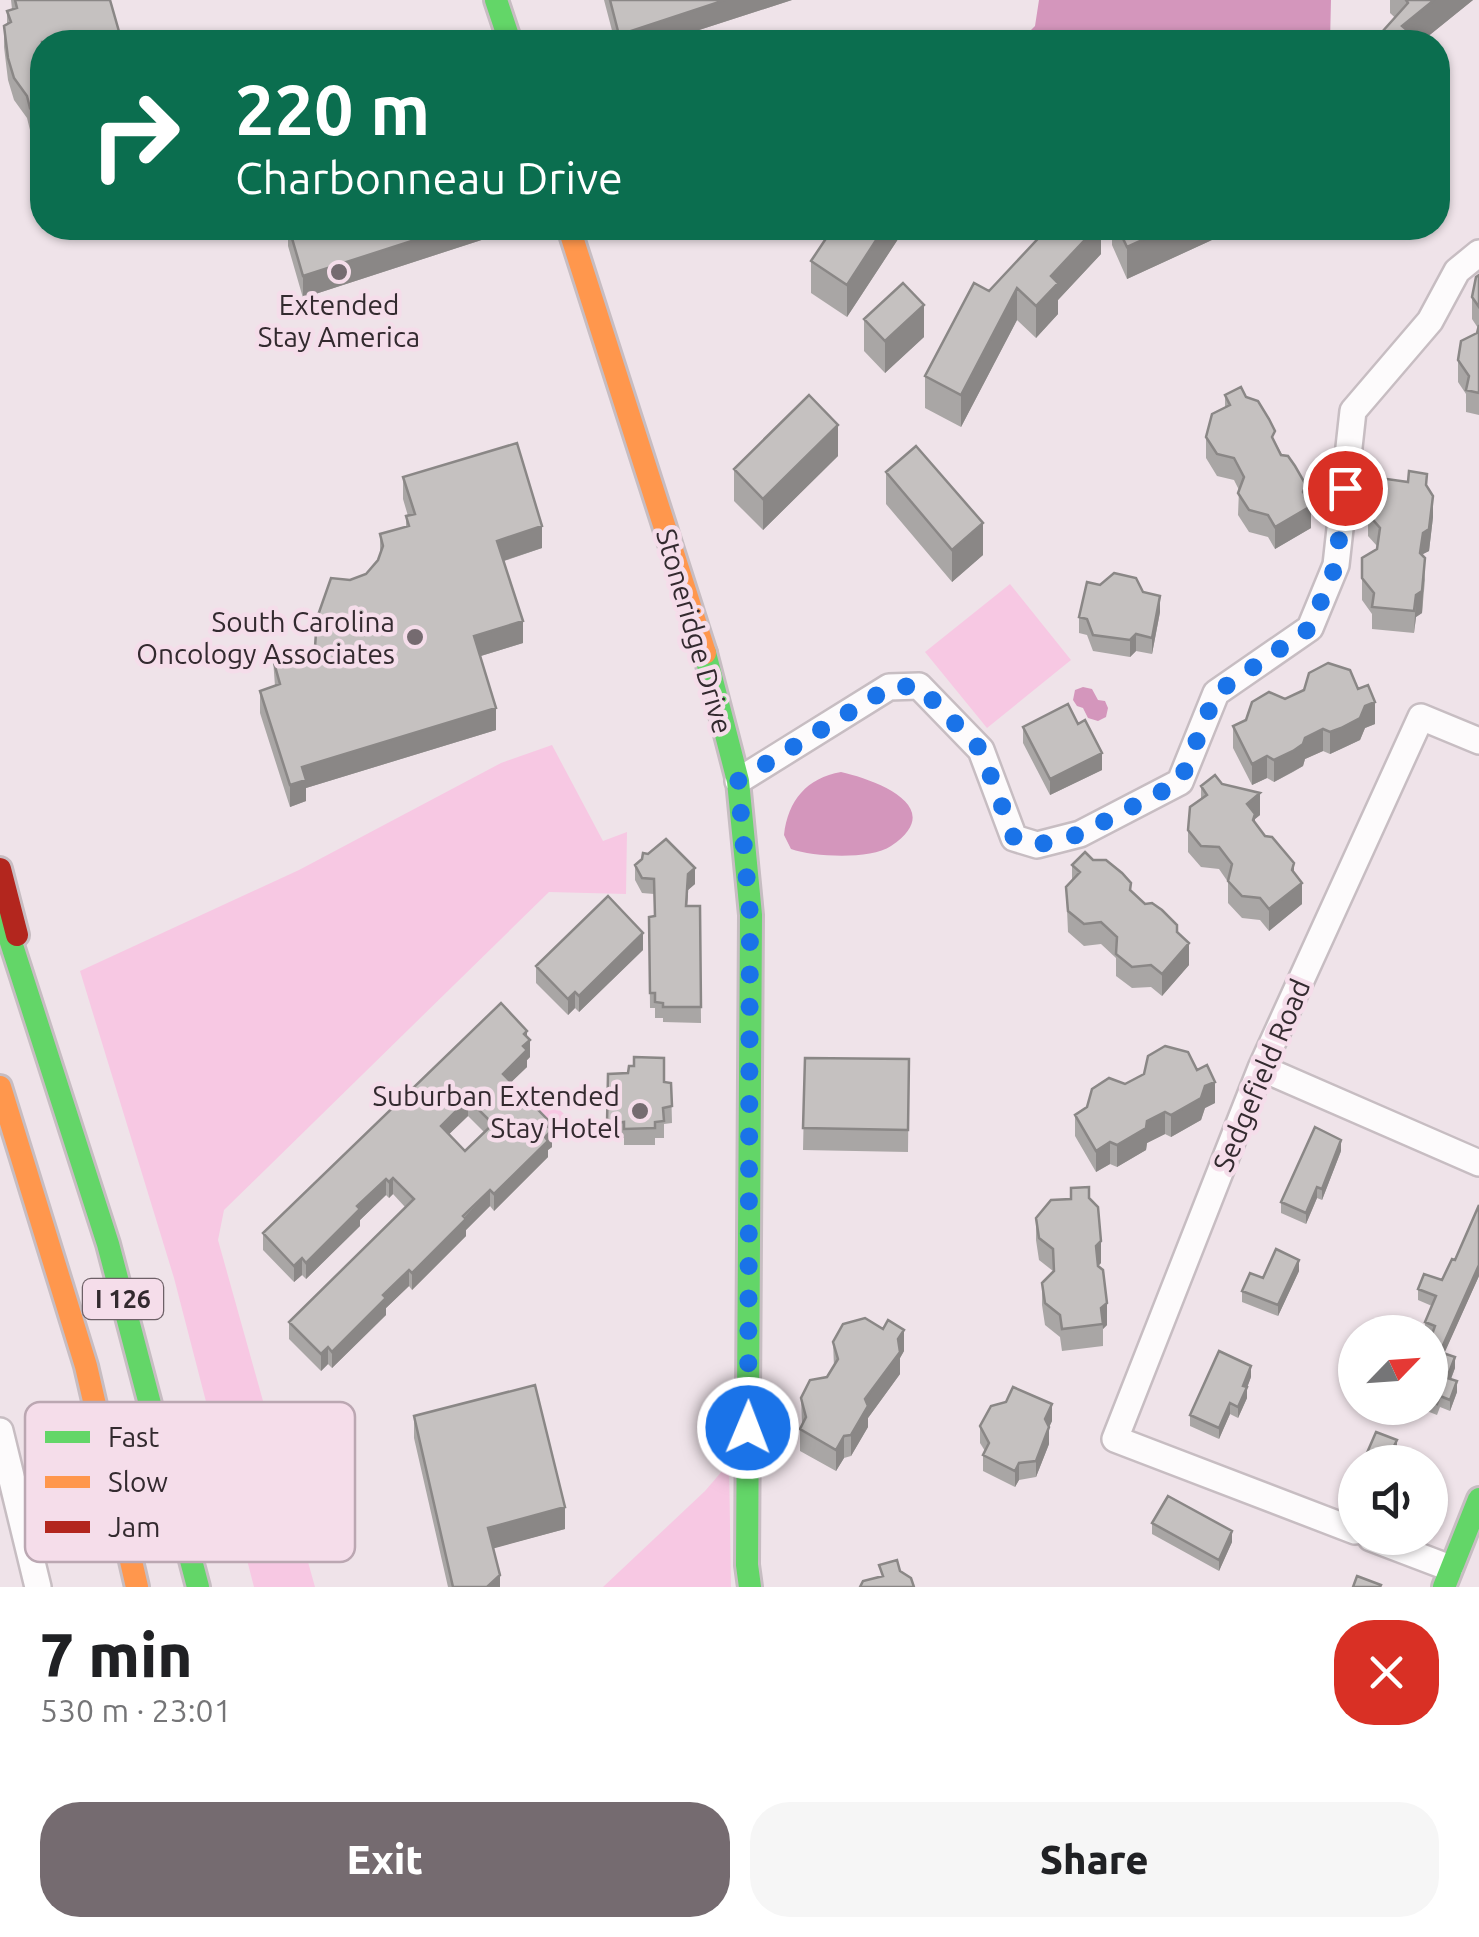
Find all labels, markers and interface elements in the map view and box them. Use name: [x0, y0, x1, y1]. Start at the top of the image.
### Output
icon: right: [70, 70, 200, 200]
text: 220 m: [235, 70, 430, 148]
text: Charbonneau Drive: [235, 152, 623, 203]
marker: Extended Stay America: [328, 261, 350, 283]
place label: Extended Stay America: [258, 289, 420, 352]
pin: [1303, 446, 1388, 531]
icon: arrive: [1318, 461, 1373, 516]
street label: Stoneridge Drive: [651, 525, 739, 737]
place label: South Carolina Oncology Associates: [136, 606, 395, 669]
marker: South Carolina Oncology Associates: [404, 626, 426, 648]
street label: Sedgefield Road: [1207, 974, 1315, 1176]
place label: Suburban Extended Stay Hotel: [372, 1080, 620, 1143]
marker: Suburban Extended Stay Hotel: [629, 1100, 651, 1122]
road number: I 126: [83, 1279, 163, 1319]
north arrow: [1338, 1315, 1448, 1425]
map controls: [1338, 1315, 1448, 1555]
position arrow: [696, 1376, 800, 1480]
legend: [25, 1402, 355, 1562]
text: Fast: [108, 1421, 159, 1452]
button: sound: [1338, 1445, 1448, 1555]
text: Slow: [108, 1466, 168, 1497]
text: Jam: [108, 1511, 160, 1542]
button: close: [1334, 1620, 1439, 1725]
text: 7 min: [40, 1621, 193, 1688]
text: 530 m · 23:01: [40, 1692, 232, 1728]
button: Exit: [40, 1802, 730, 1917]
button: Share: [750, 1802, 1439, 1917]

